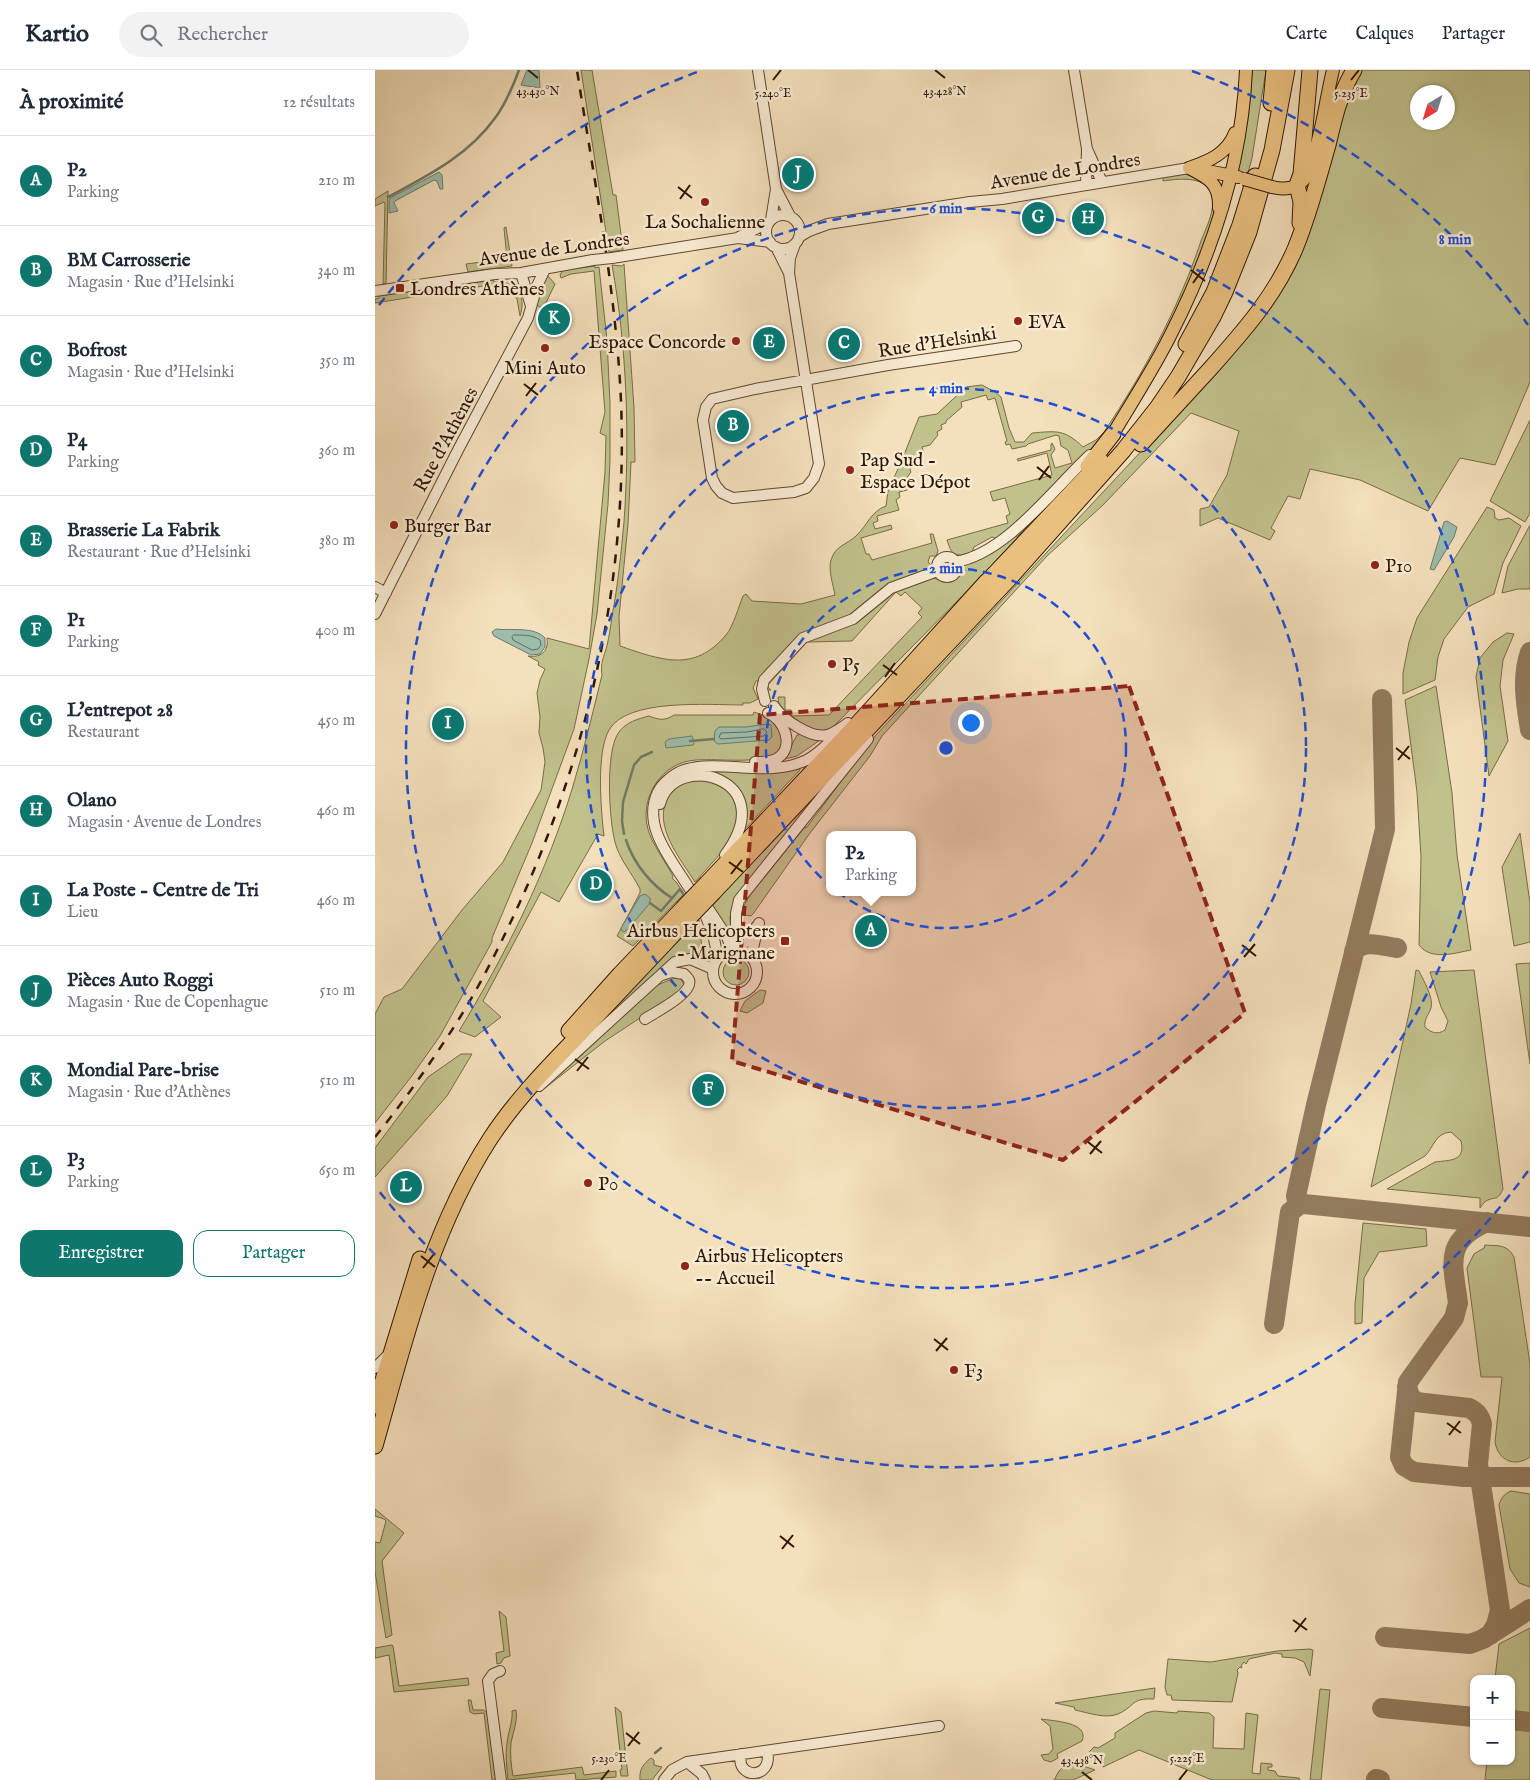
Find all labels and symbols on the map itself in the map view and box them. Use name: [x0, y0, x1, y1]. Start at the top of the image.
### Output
text: 43.430°N: [516, 84, 560, 99]
text: 43.428°N: [923, 84, 967, 99]
north arrow: [1410, 85, 1455, 130]
text: 5.240°E: [755, 86, 791, 101]
text: 5.235°E: [1334, 86, 1368, 101]
street label: Avenue de Londres: [988, 148, 1142, 196]
pin: J: [782, 155, 814, 193]
marker: La Sochalienne: [699, 196, 711, 208]
text: 6 min: [929, 199, 963, 218]
pin: G: [1022, 199, 1054, 237]
pin: H: [1072, 200, 1104, 238]
place label: La Sochalienne: [645, 211, 765, 235]
street label: Avenue de Londres: [477, 228, 631, 273]
text: 8 min: [1439, 230, 1471, 249]
place label: Londres Athènes: [410, 278, 544, 302]
marker: Londres Athènes: [394, 282, 406, 294]
pin: K: [538, 300, 570, 338]
place label: EVA: [1028, 311, 1067, 335]
marker: EVA: [1012, 315, 1024, 327]
street label: Rue d'Helsinki: [876, 322, 998, 364]
pin: E: [753, 324, 785, 362]
pin: C: [828, 325, 860, 363]
place label: Espace Concorde: [589, 331, 726, 355]
marker: Espace Concorde: [730, 335, 742, 347]
marker: Mini Auto: [539, 342, 551, 354]
place label: Mini Auto: [504, 357, 586, 381]
text: 4 min: [929, 379, 963, 398]
street label: Rue d'Athènes: [409, 383, 484, 496]
pin: B: [717, 407, 749, 445]
place label: Pap Sud - Espace Dépot: [860, 449, 971, 495]
marker: Pap Sud - Espace Dépot: [844, 464, 856, 476]
place label: Burger Bar: [404, 515, 491, 539]
marker: Burger Bar: [388, 519, 400, 531]
place label: P10: [1385, 555, 1412, 579]
text: 2 min: [929, 559, 963, 578]
marker: P10: [1369, 559, 1381, 571]
place label: P5: [842, 654, 860, 678]
marker: P5: [826, 658, 838, 670]
pin: I: [432, 705, 464, 743]
your location: [958, 710, 984, 736]
centre of rings: [937, 739, 955, 757]
pin: D: [580, 866, 612, 904]
pin: A: [855, 912, 887, 950]
place label: Airbus Helicopters - Marignane: [626, 920, 775, 966]
marker: Airbus Helicopters - Marignane: [779, 935, 791, 947]
pin: F: [692, 1071, 724, 1109]
pin: L: [390, 1168, 422, 1206]
place label: P0: [598, 1173, 618, 1197]
marker: P0: [582, 1177, 594, 1189]
place label: Airbus Helicopters -- Accueil: [694, 1245, 843, 1291]
marker: Airbus Helicopters -- Accueil: [679, 1260, 691, 1272]
place label: F3: [964, 1360, 983, 1384]
marker: F3: [948, 1364, 960, 1376]
text: 5.230°E: [591, 1751, 627, 1766]
text: 5.225°E: [1170, 1751, 1204, 1766]
text: 43.438°N: [1061, 1753, 1104, 1768]

